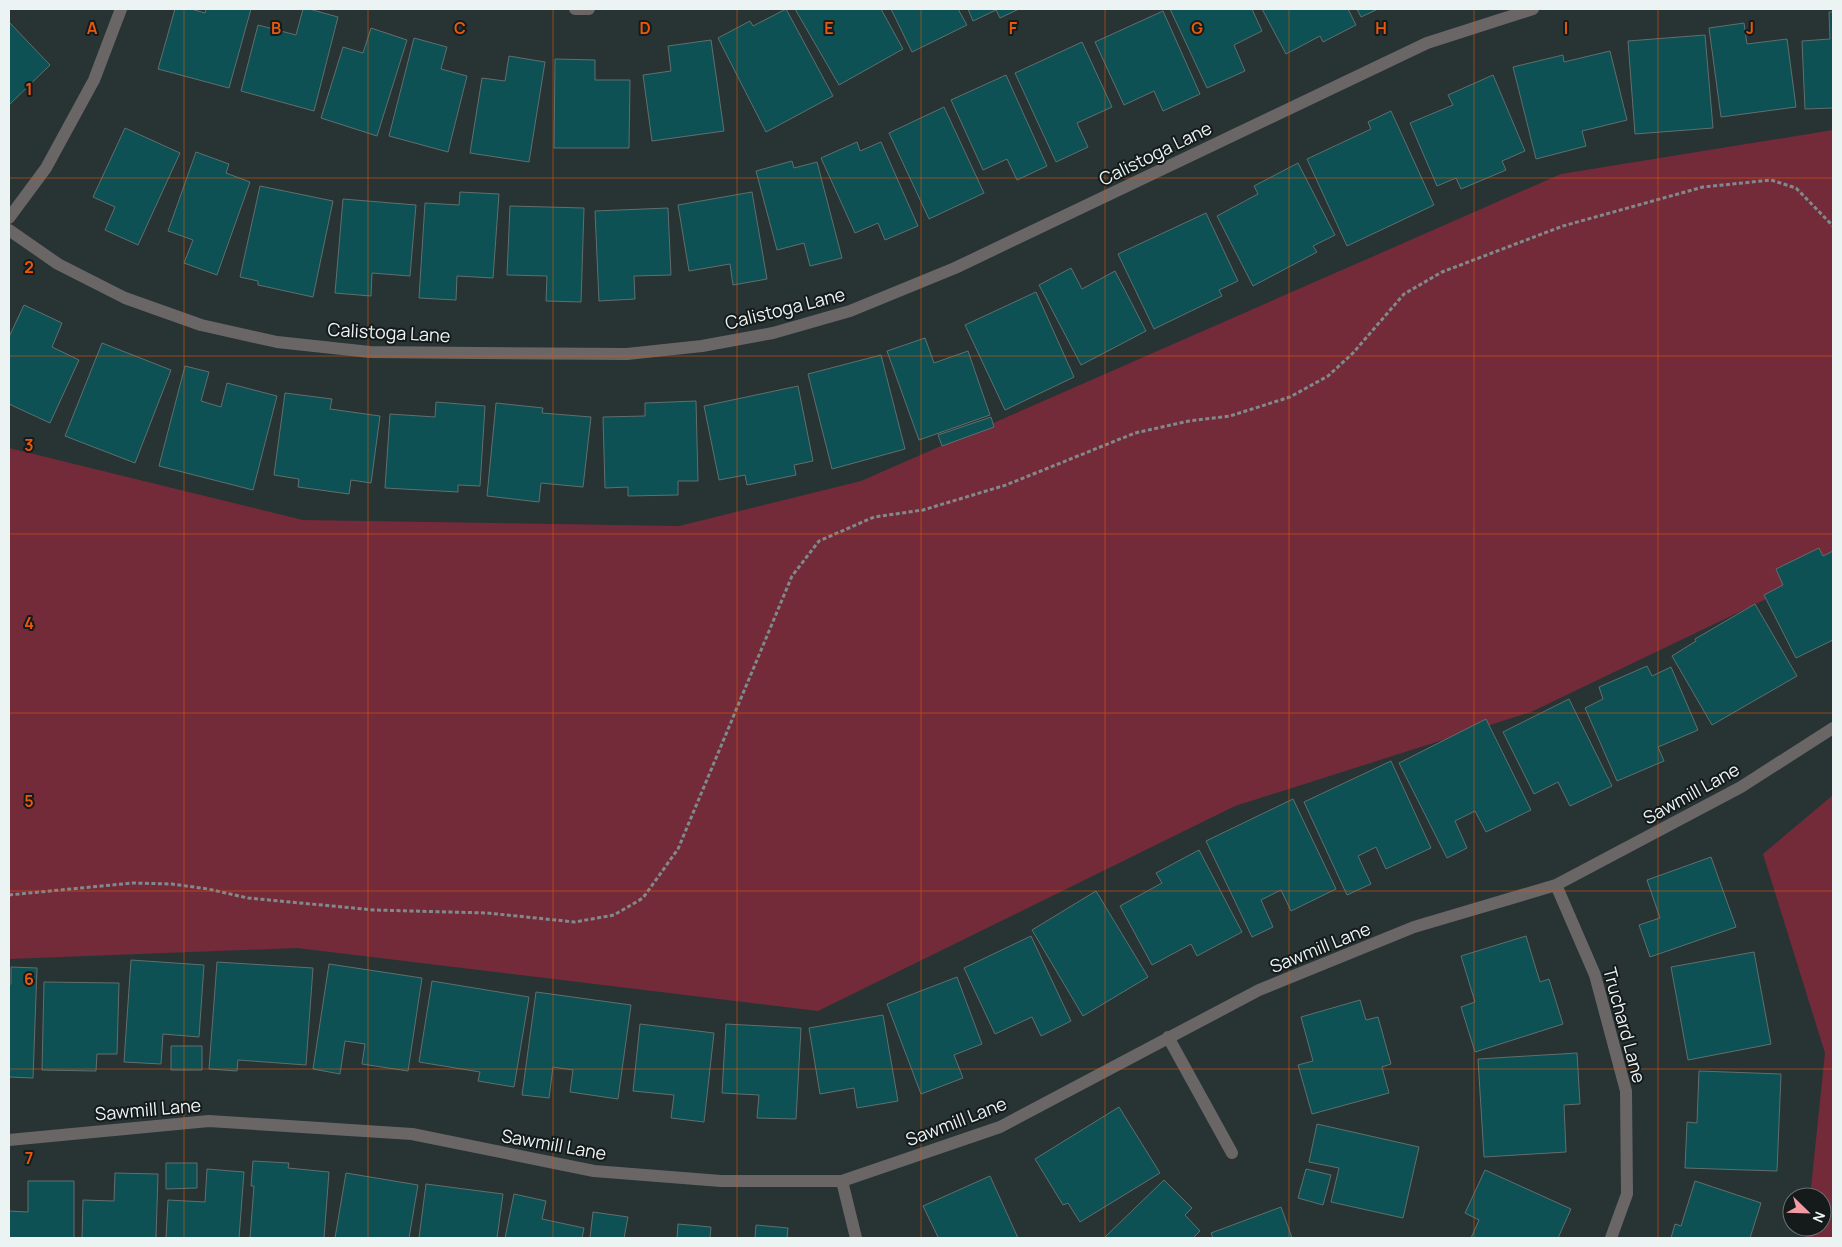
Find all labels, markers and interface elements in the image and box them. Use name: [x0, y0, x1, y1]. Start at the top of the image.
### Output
text: A: [87, 17, 98, 39]
text: B: [271, 17, 281, 39]
text: C: [454, 17, 466, 39]
text: D: [639, 17, 651, 39]
text: E: [824, 17, 834, 39]
text: F: [1009, 17, 1018, 39]
text: G: [1191, 17, 1203, 39]
text: H: [1375, 17, 1387, 39]
text: I: [1564, 17, 1568, 39]
text: J: [1746, 17, 1754, 39]
text: 1: [25, 78, 33, 100]
street label: Calistoga Lane: [1095, 115, 1215, 191]
text: 2: [24, 256, 34, 278]
street label: Calistoga Lane: [723, 281, 847, 335]
street label: Calistoga Lane: [327, 317, 451, 347]
text: 3: [24, 434, 34, 456]
text: 4: [24, 612, 34, 634]
street label: Sawmill Lane: [1639, 757, 1743, 829]
text: 5: [24, 790, 34, 812]
street label: Sawmill Lane: [1266, 916, 1374, 978]
street label: Truchard Lane: [1598, 965, 1652, 1085]
text: 6: [24, 968, 34, 990]
street label: Sawmill Lane: [902, 1091, 1010, 1151]
street label: Sawmill Lane: [94, 1092, 202, 1126]
street label: Sawmill Lane: [500, 1123, 608, 1165]
text: 7: [25, 1147, 33, 1169]
north arrow: [1782, 1187, 1832, 1237]
text: N: [1809, 1209, 1830, 1226]

